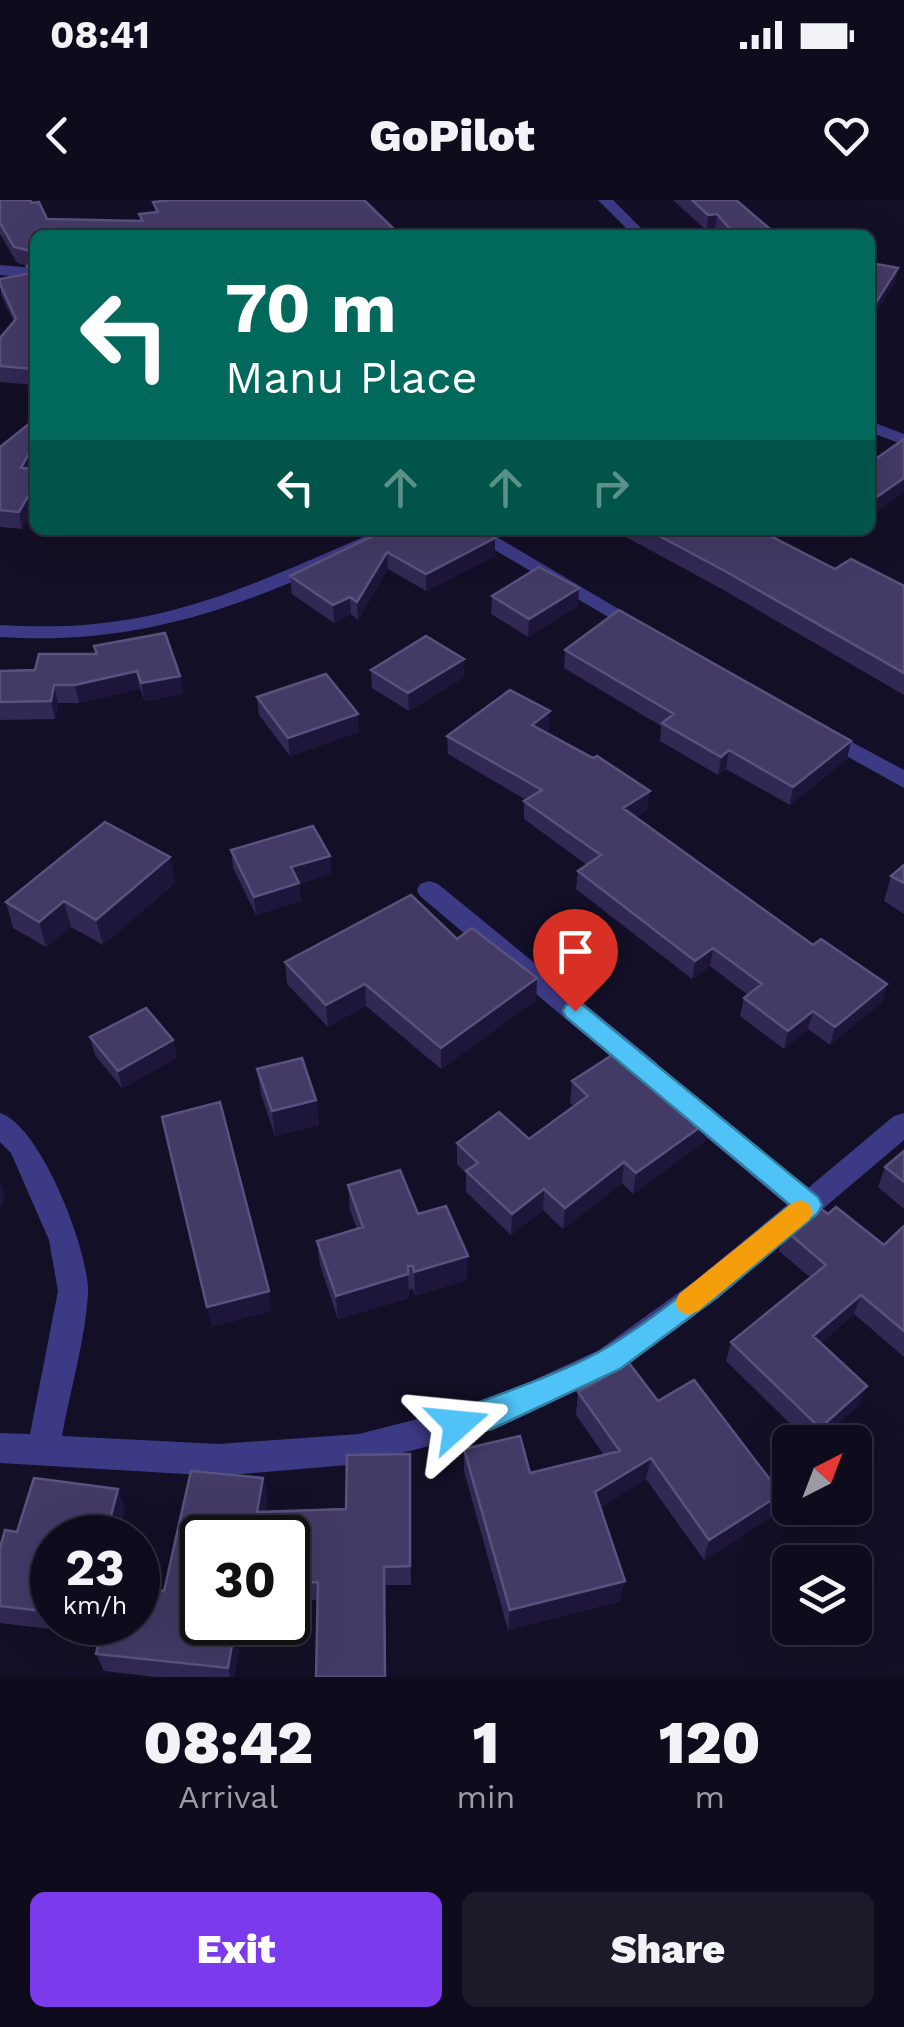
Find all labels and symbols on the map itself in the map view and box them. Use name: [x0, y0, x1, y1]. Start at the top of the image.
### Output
pin: [533, 909, 618, 1012]
position arrow: [406, 1372, 510, 1476]
north arrow: [772, 1425, 872, 1525]
speed limit sign: 30: [180, 1515, 310, 1645]

